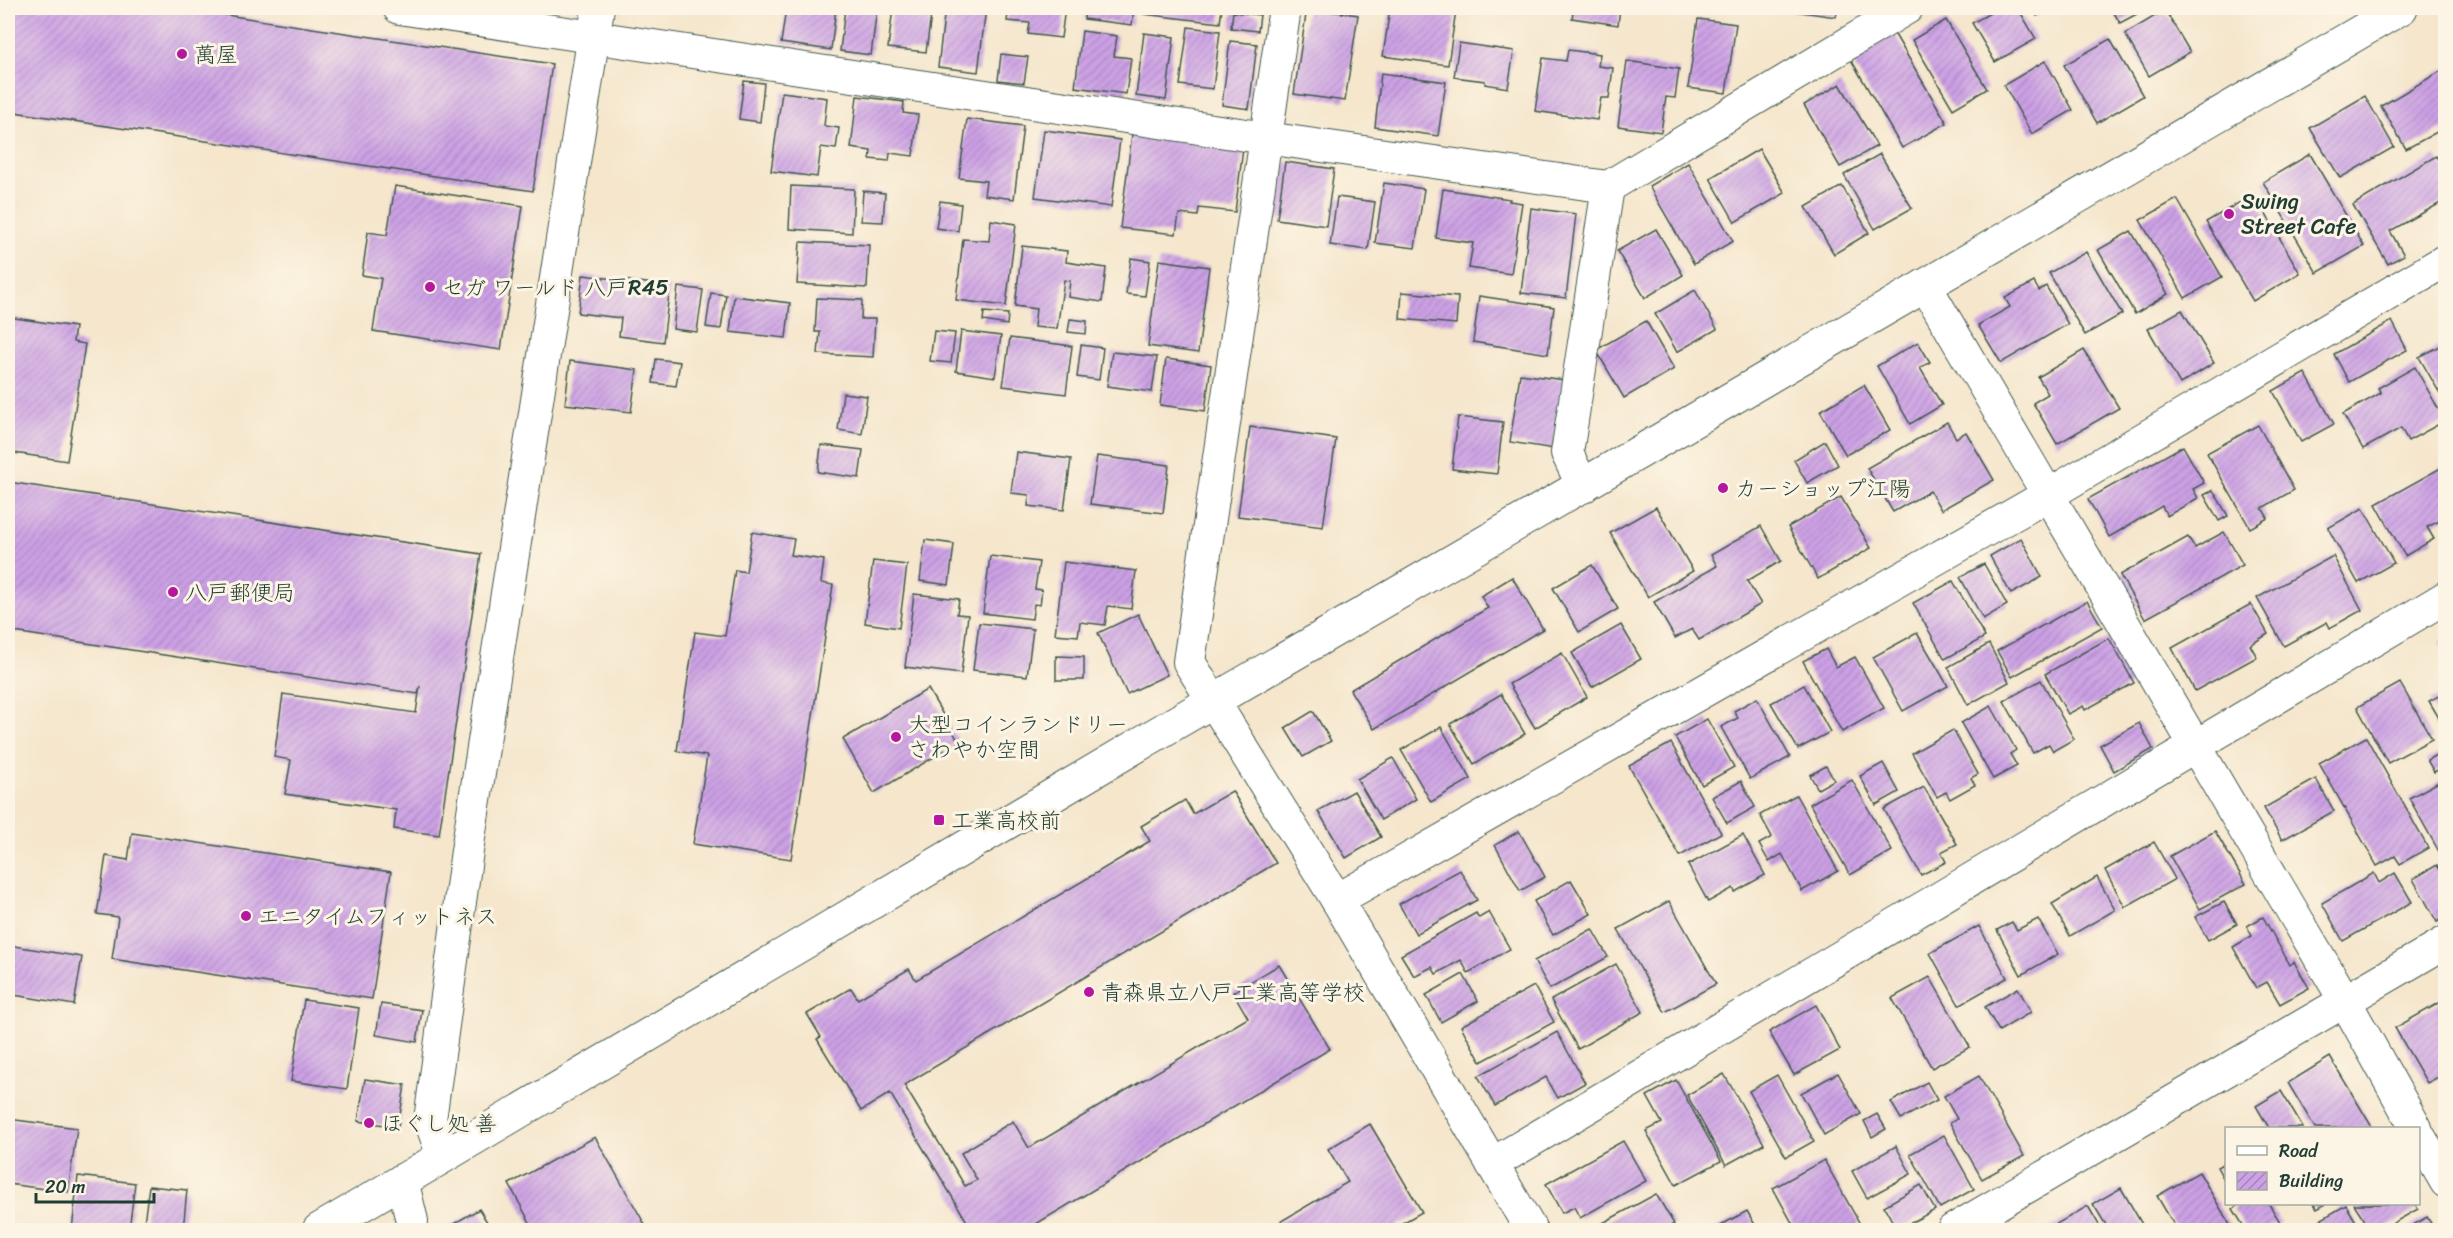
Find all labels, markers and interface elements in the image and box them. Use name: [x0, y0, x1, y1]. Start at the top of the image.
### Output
place label: 萬屋: [194, 35, 238, 74]
marker: 萬屋: [175, 47, 189, 61]
place label: Swing Street Cafe: [2241, 182, 2356, 246]
marker: Swing Street Cafe: [2222, 207, 2236, 221]
place label: セガ ワールド 八戸R45: [442, 268, 669, 307]
marker: セガ ワールド 八戸R45: [423, 280, 437, 294]
place label: カーショップ江陽: [1735, 469, 1911, 508]
marker: カーショップ江陽: [1716, 481, 1730, 495]
place label: 八戸郵便局: [185, 573, 295, 612]
marker: 八戸郵便局: [166, 585, 180, 599]
place label: 大型コインランドリー さわやか空間: [908, 705, 1128, 769]
marker: 大型コインランドリー さわやか空間: [889, 730, 903, 744]
place label: 工業高校前: [951, 801, 1061, 840]
marker: 工業高校前: [932, 813, 946, 827]
place label: エニタイムフィットネス: [258, 897, 497, 936]
marker: エニタイムフィットネス: [239, 909, 253, 923]
place label: 青森県立八戸工業高等学校: [1101, 973, 1365, 1012]
marker: 青森県立八戸工業高等学校: [1082, 985, 1096, 999]
place label: ほぐし処 善: [381, 1104, 497, 1143]
marker: ほぐし処 善: [362, 1116, 376, 1130]
legend: [2225, 1127, 2420, 1205]
text: Road: [2279, 1135, 2319, 1167]
text: Building: [2279, 1165, 2343, 1197]
scale bar: [36, 1166, 154, 1204]
text: 20 m: [45, 1171, 85, 1203]

